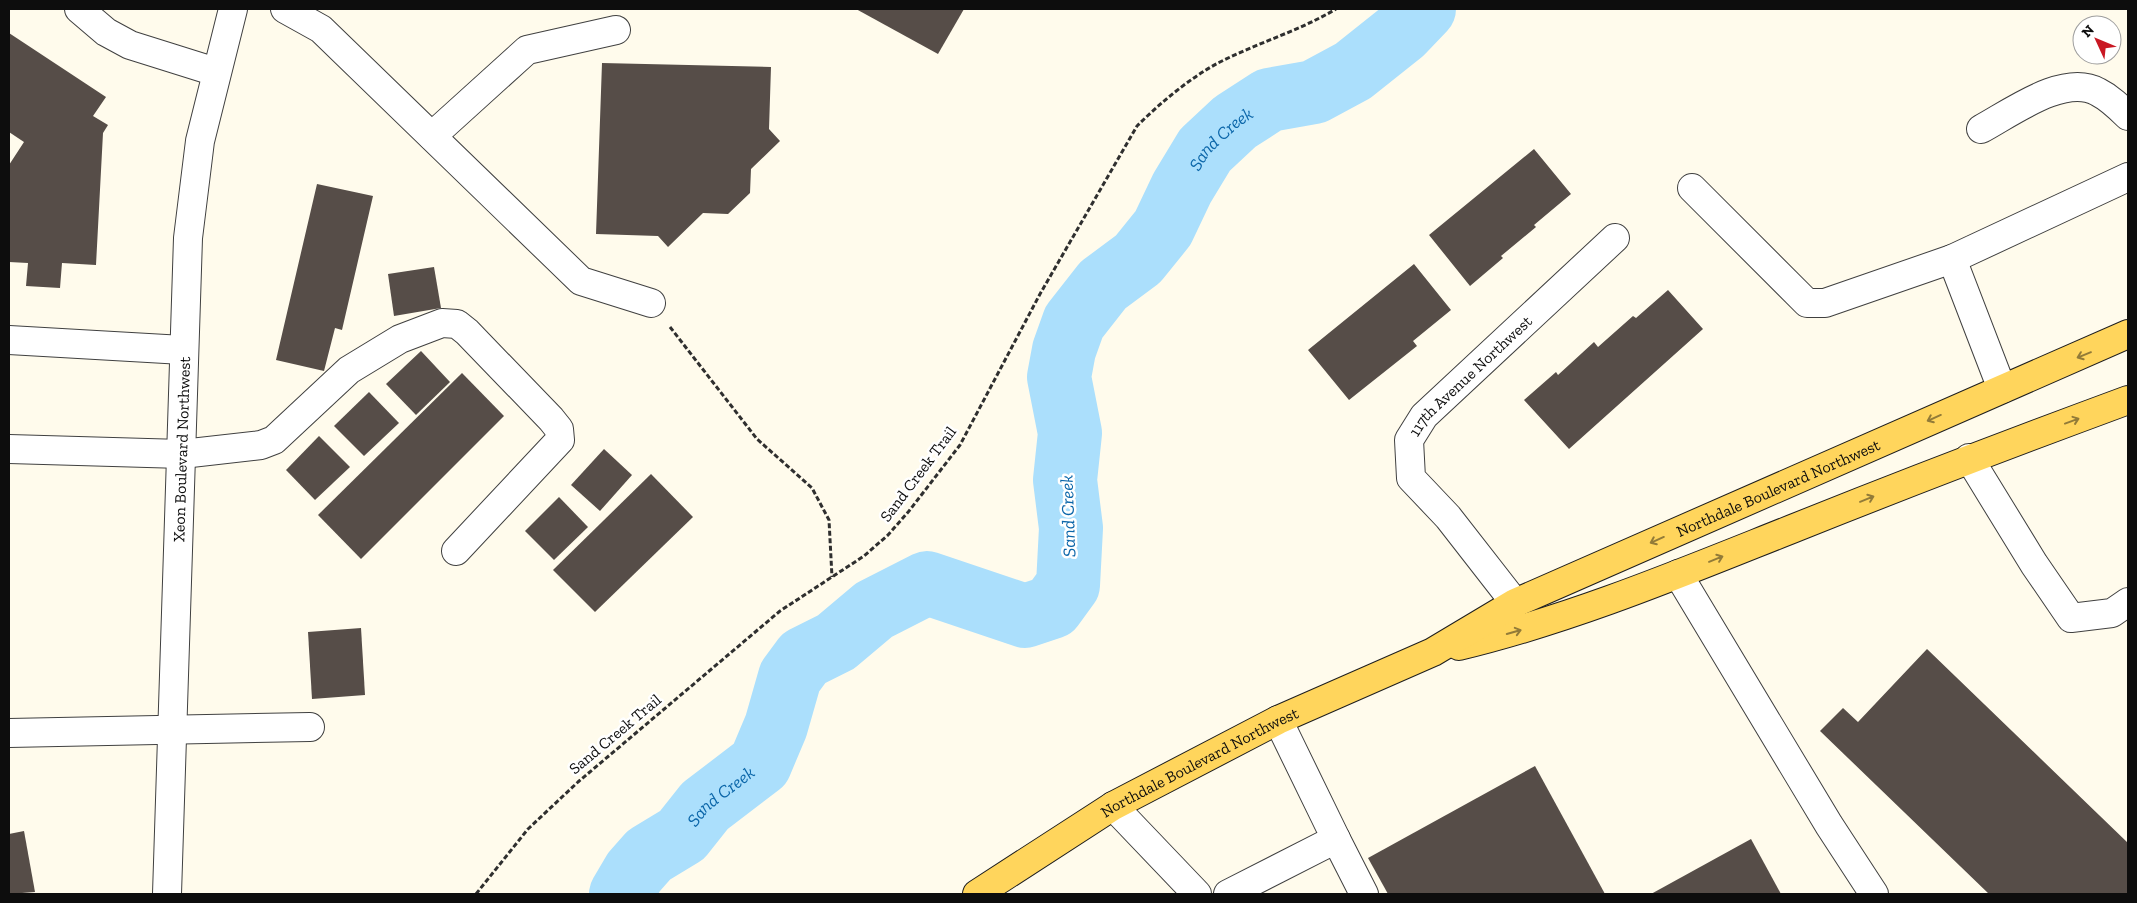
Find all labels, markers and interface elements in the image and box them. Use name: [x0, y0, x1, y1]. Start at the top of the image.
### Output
north arrow: [2072, 15, 2122, 65]
text: N: [2078, 21, 2098, 41]
water label: Sand Creek: [1184, 102, 1257, 175]
street label: 117th Avenue Northwest: [1404, 311, 1536, 440]
one-way arrow: [2077, 350, 2092, 360]
street label: Xeon Boulevard Northwest: [169, 356, 194, 542]
one-way arrow: [1927, 414, 1942, 424]
one-way arrow: [2064, 416, 2079, 425]
street label: Sand Creek Trail: [876, 423, 960, 525]
street label: Northdale Boulevard Northwest: [1673, 435, 1883, 541]
water label: Sand Creek: [1056, 475, 1080, 557]
one-way arrow: [1859, 494, 1874, 503]
one-way arrow: [1650, 536, 1665, 545]
one-way arrow: [1708, 554, 1723, 563]
one-way arrow: [1506, 627, 1522, 637]
street label: Sand Creek Trail: [565, 690, 665, 778]
street label: Northdale Boulevard Northwest: [1097, 703, 1301, 821]
water label: Sand Creek: [682, 761, 759, 831]

